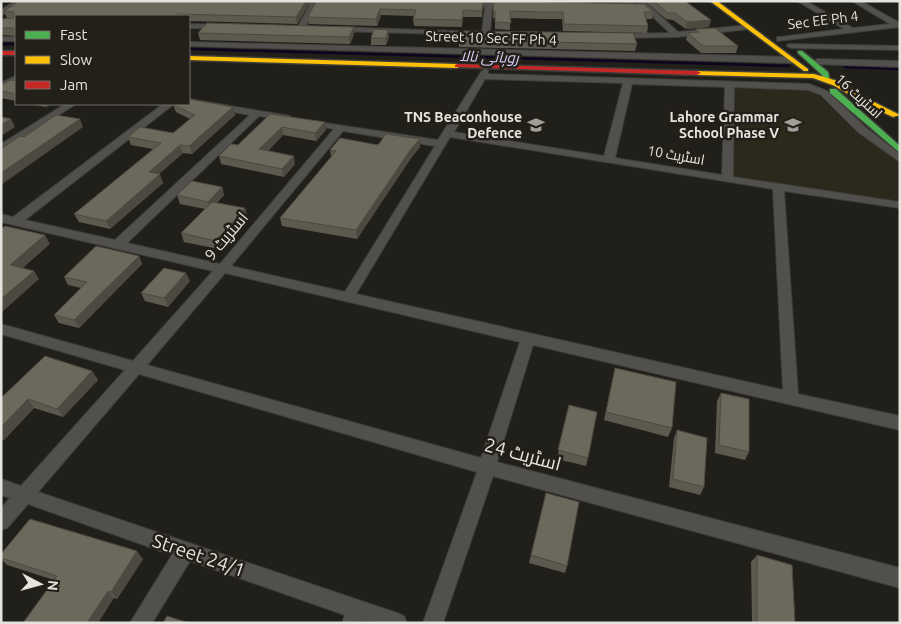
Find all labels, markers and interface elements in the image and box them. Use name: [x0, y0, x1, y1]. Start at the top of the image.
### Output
street label: Sec EE Ph 4: [787, 8, 859, 32]
legend: [15, 15, 190, 105]
text: Fast: [60, 26, 88, 43]
street label: Street 10 Sec FF Ph 4: [425, 28, 557, 48]
water label: روہائی نالا: [459, 47, 520, 68]
text: Slow: [60, 51, 93, 68]
street label: اسٹریٹ 16: [832, 70, 886, 122]
text: Jam: [60, 76, 88, 93]
place label: TNS Beaconhouse Defence: [404, 109, 522, 141]
place label: Lahore Grammar School Phase V: [669, 109, 779, 141]
school or university icon: TNS Beaconhouse Defence: [526, 115, 546, 135]
school or university icon: Lahore Grammar School Phase V: [783, 115, 803, 135]
street label: اسٹریٹ 10: [646, 142, 706, 168]
street label: اسٹریٹ 9: [201, 208, 252, 264]
street label: اسٹریٹ 24: [482, 433, 564, 476]
street label: Street 24/1: [150, 529, 248, 581]
north arrow: [15, 559, 65, 609]
text: N: [44, 579, 61, 591]

